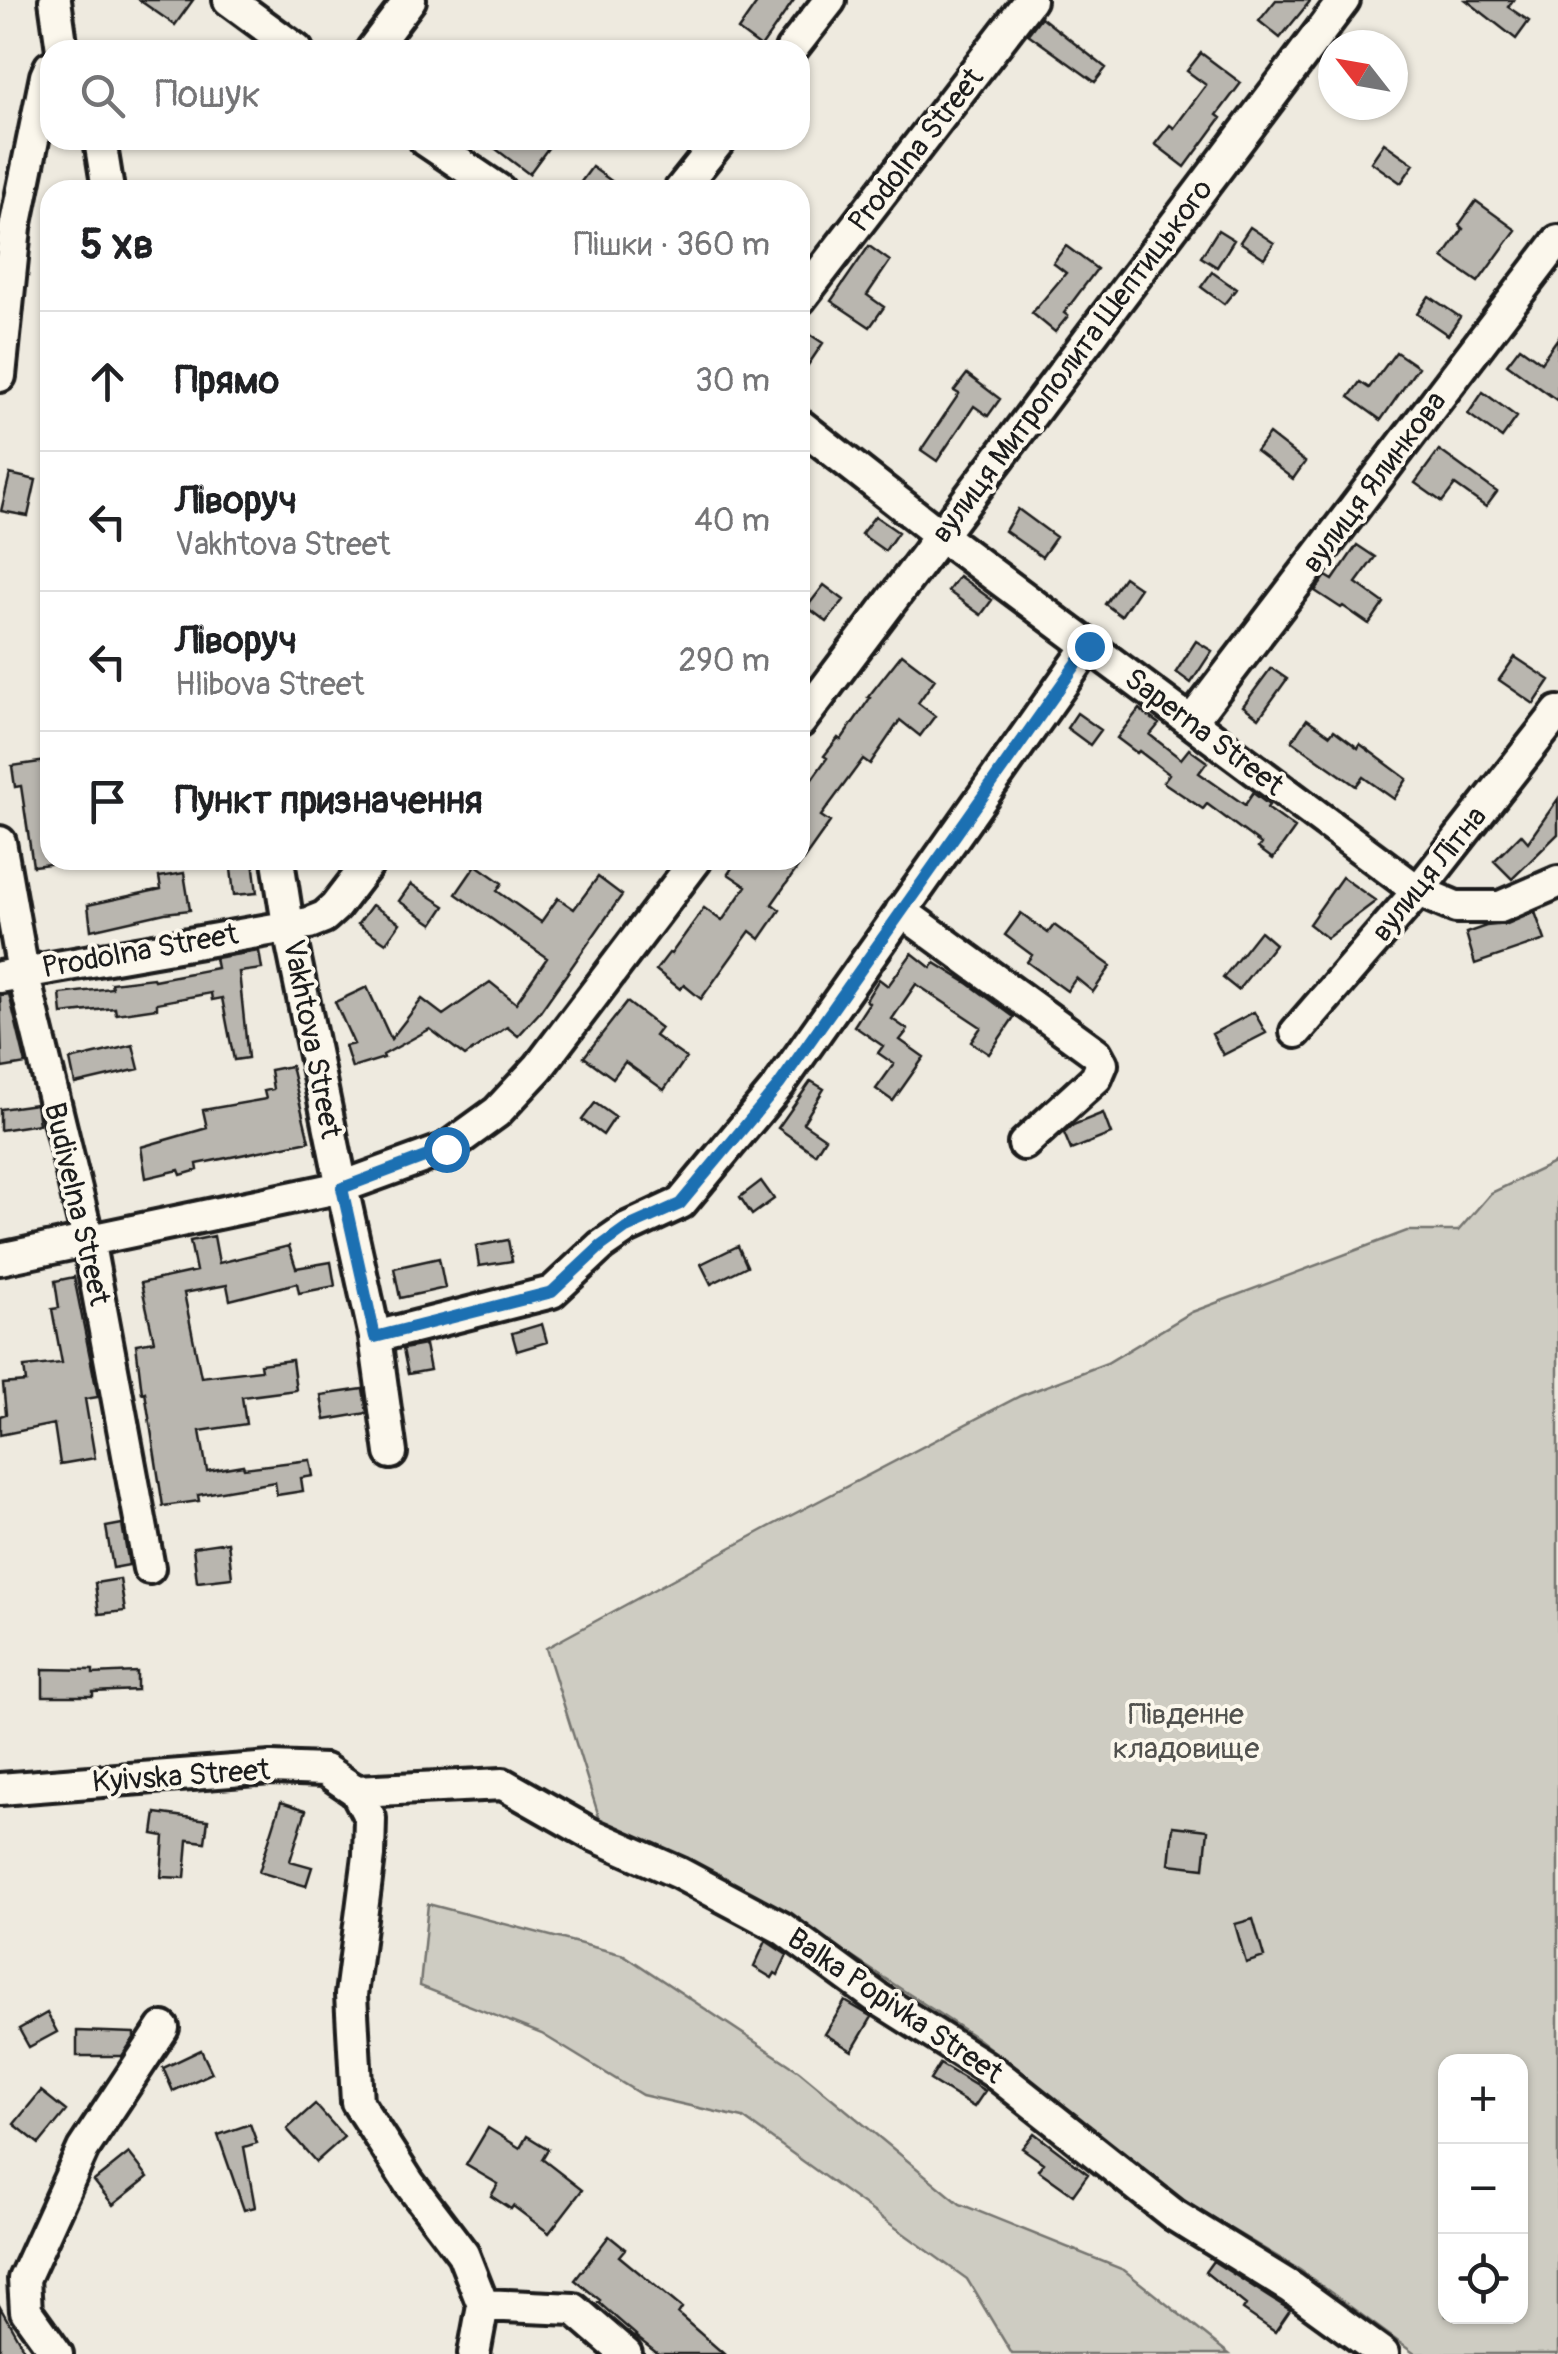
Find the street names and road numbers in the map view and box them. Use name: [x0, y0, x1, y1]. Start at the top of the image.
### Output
street label: Prodolna Street: [840, 60, 992, 240]
street label: вулиця Митрополита Шептицького: [923, 172, 1221, 550]
street label: вулиця Ялинкова: [1294, 384, 1454, 580]
street label: Saperna Street: [1117, 660, 1292, 804]
street label: вулиця Літна: [1363, 799, 1495, 949]
street label: Prodolna Street: [39, 915, 242, 986]
street label: Vakhtova Street: [275, 936, 350, 1143]
street label: Budivelna Street: [36, 1099, 119, 1310]
street label: Kyivska Street: [91, 1751, 272, 1801]
street label: Balka Popivka Street: [780, 1920, 1011, 2092]

